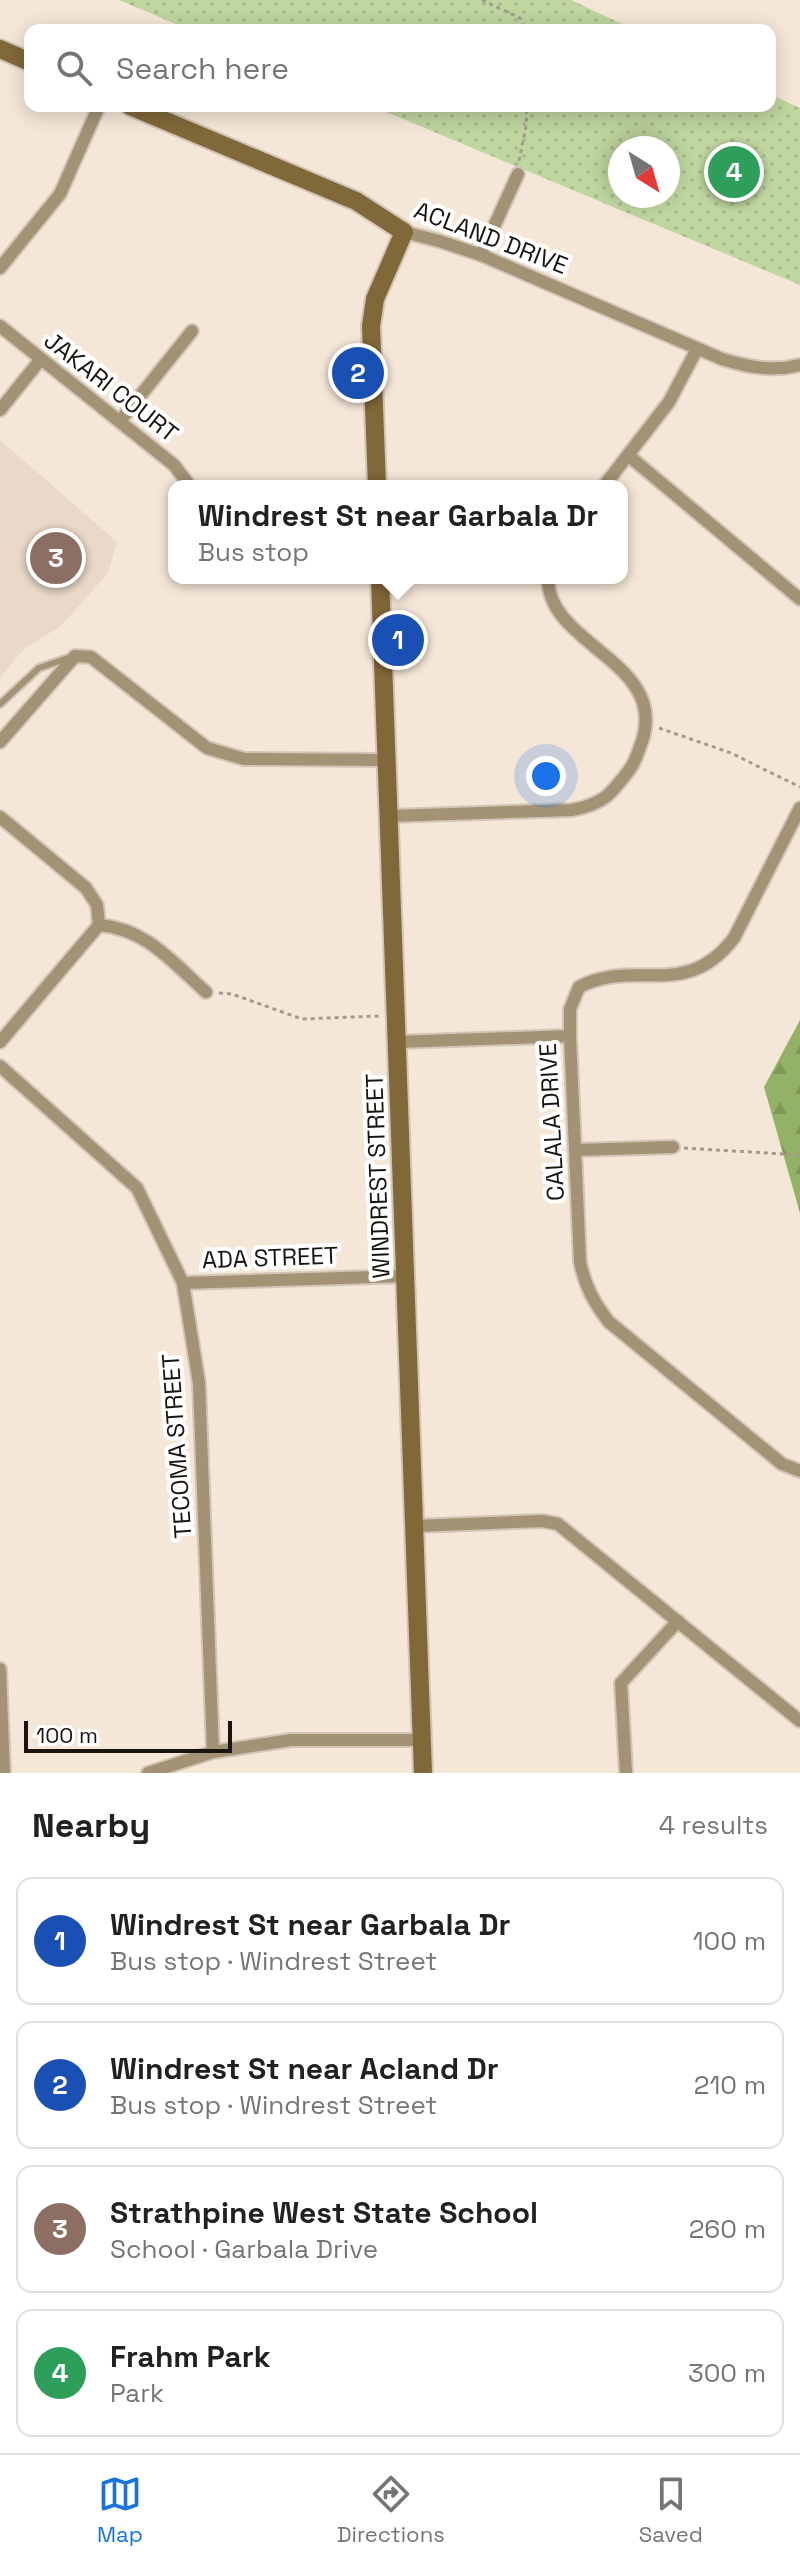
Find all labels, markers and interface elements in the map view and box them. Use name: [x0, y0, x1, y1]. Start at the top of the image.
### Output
search box: [24, 24, 776, 112]
icon: search: [52, 46, 96, 90]
text: Search here: [116, 49, 289, 88]
north arrow: [608, 136, 680, 208]
pin: 4: [708, 142, 760, 202]
street label: ACLAND DRIVE: [410, 194, 572, 281]
street label: JAKARI COURT: [38, 325, 185, 449]
pin: 2: [332, 343, 384, 403]
popup: [168, 480, 628, 584]
text: Windrest St near Garbala Dr: [198, 496, 598, 535]
pin: 3: [30, 528, 82, 588]
text: Bus stop: [198, 535, 309, 569]
pin: 1: [372, 610, 424, 670]
your location: [526, 756, 566, 796]
street label: CALALA DRIVE: [532, 1042, 571, 1202]
street label: WINDREST STREET: [358, 1073, 397, 1279]
street label: ADA STREET: [201, 1240, 339, 1275]
street label: TECOMA STREET: [155, 1353, 198, 1539]
scale bar: [24, 1717, 232, 1753]
text: 100 m: [36, 1721, 98, 1749]
text: Nearby: [32, 1804, 150, 1847]
text: 4 results: [659, 1808, 768, 1842]
text: Windrest St near Garbala Dr: [110, 1905, 510, 1944]
text: 1: [54, 1924, 66, 1958]
text: 100 m: [693, 1924, 766, 1958]
text: Bus stop · Windrest Street: [110, 1944, 437, 1978]
text: Windrest St near Acland Dr: [110, 2049, 499, 2088]
text: 2: [52, 2068, 68, 2102]
text: 210 m: [694, 2068, 766, 2102]
text: Bus stop · Windrest Street: [110, 2088, 437, 2122]
text: Strathpine West State School: [110, 2193, 538, 2232]
text: 3: [52, 2212, 68, 2246]
text: 260 m: [689, 2212, 766, 2246]
text: School · Garbala Drive: [110, 2232, 378, 2266]
text: Frahm Park: [110, 2337, 271, 2376]
text: 4: [52, 2356, 68, 2390]
text: 300 m: [688, 2356, 766, 2390]
text: Park: [110, 2376, 164, 2410]
tab: Map: [97, 2472, 143, 2548]
tab: Directions: [337, 2472, 445, 2548]
tab: Saved: [639, 2472, 703, 2548]

